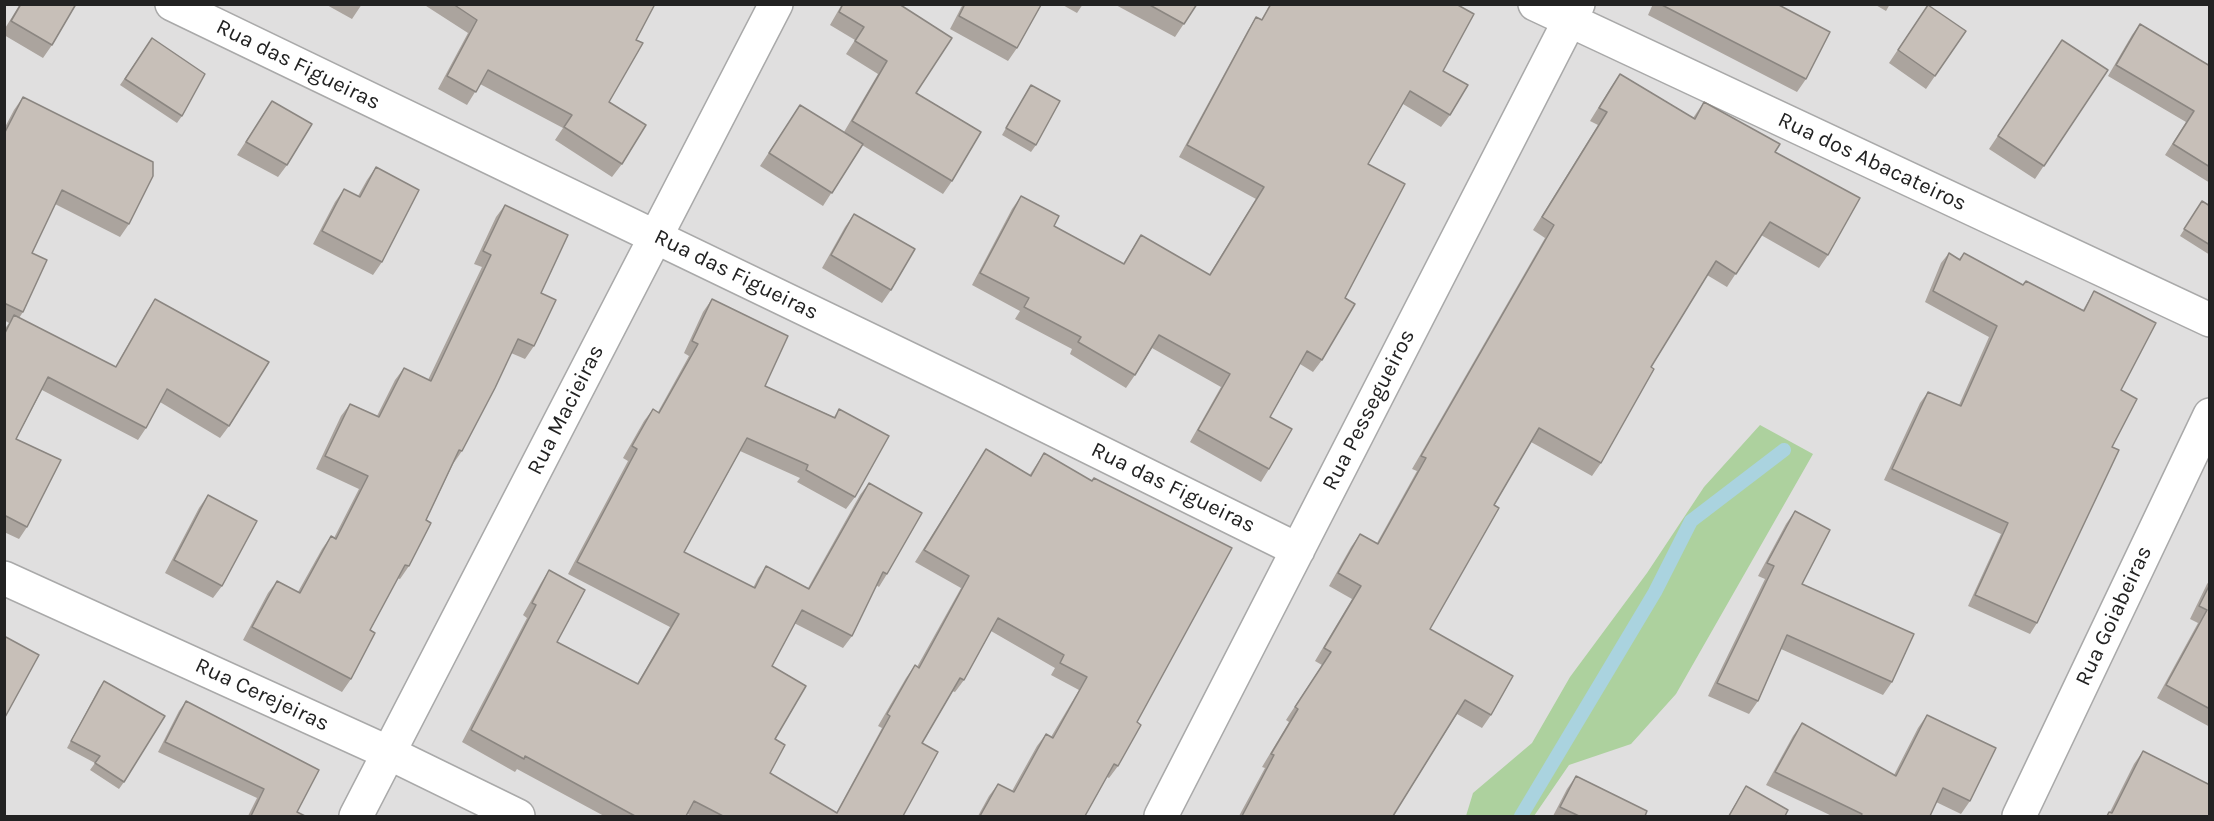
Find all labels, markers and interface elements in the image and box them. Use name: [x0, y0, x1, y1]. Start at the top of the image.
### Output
street label: Rua das Figueiras: [212, 14, 384, 116]
street label: Rua dos Abacateiros: [1774, 107, 1970, 217]
street label: Rua das Figueiras: [650, 224, 822, 326]
street label: Rua Pessegueiros: [1317, 325, 1421, 495]
street label: Rua Macieiras: [522, 341, 610, 479]
street label: Rua das Figueiras: [1087, 437, 1259, 539]
street label: Rua Goiabeiras: [2070, 542, 2158, 690]
street label: Rua Cerejeiras: [191, 652, 333, 738]

